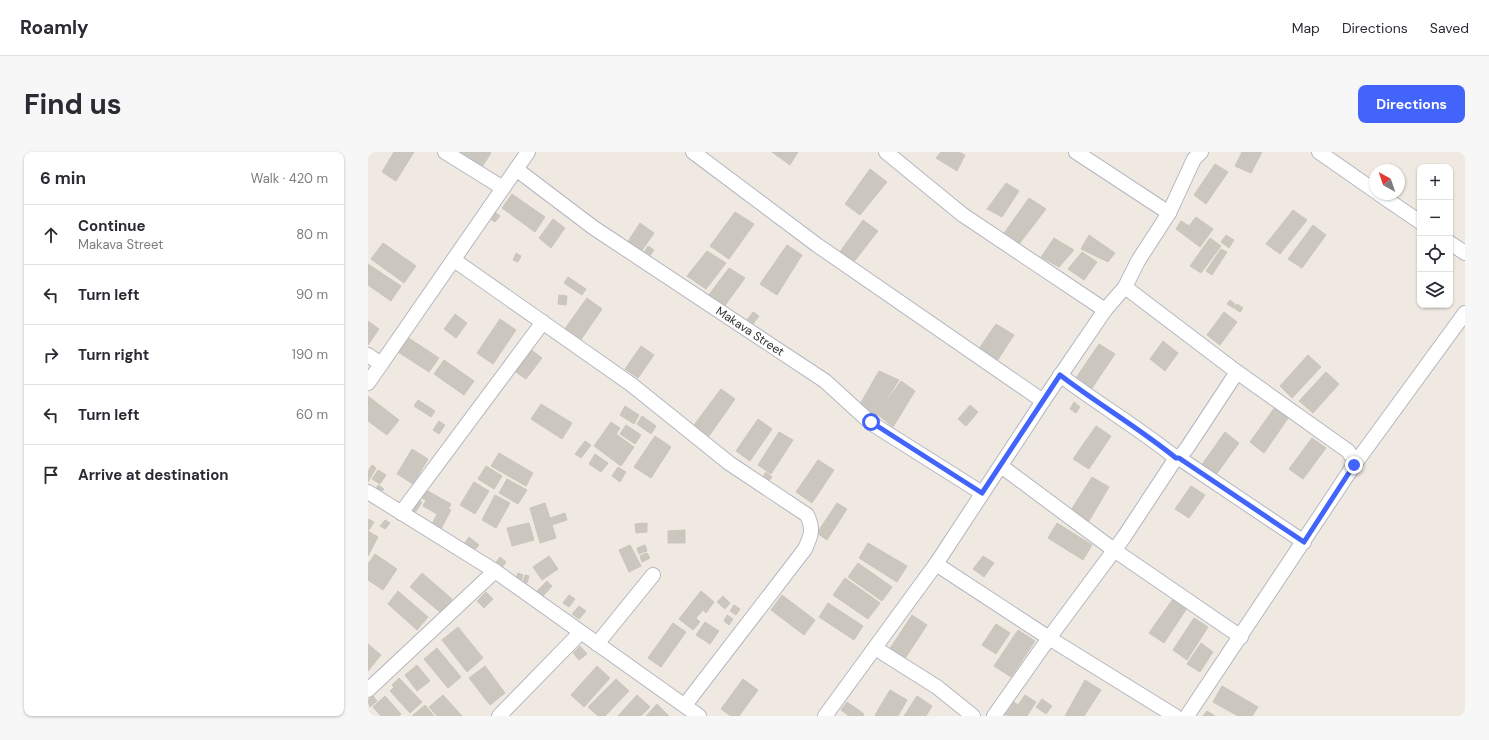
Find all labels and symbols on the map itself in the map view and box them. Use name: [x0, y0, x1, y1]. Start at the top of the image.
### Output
north arrow: [1369, 164, 1405, 200]
street label: Makava Street: [713, 303, 788, 360]
route start: [862, 413, 880, 431]
route end: [1345, 456, 1363, 474]

